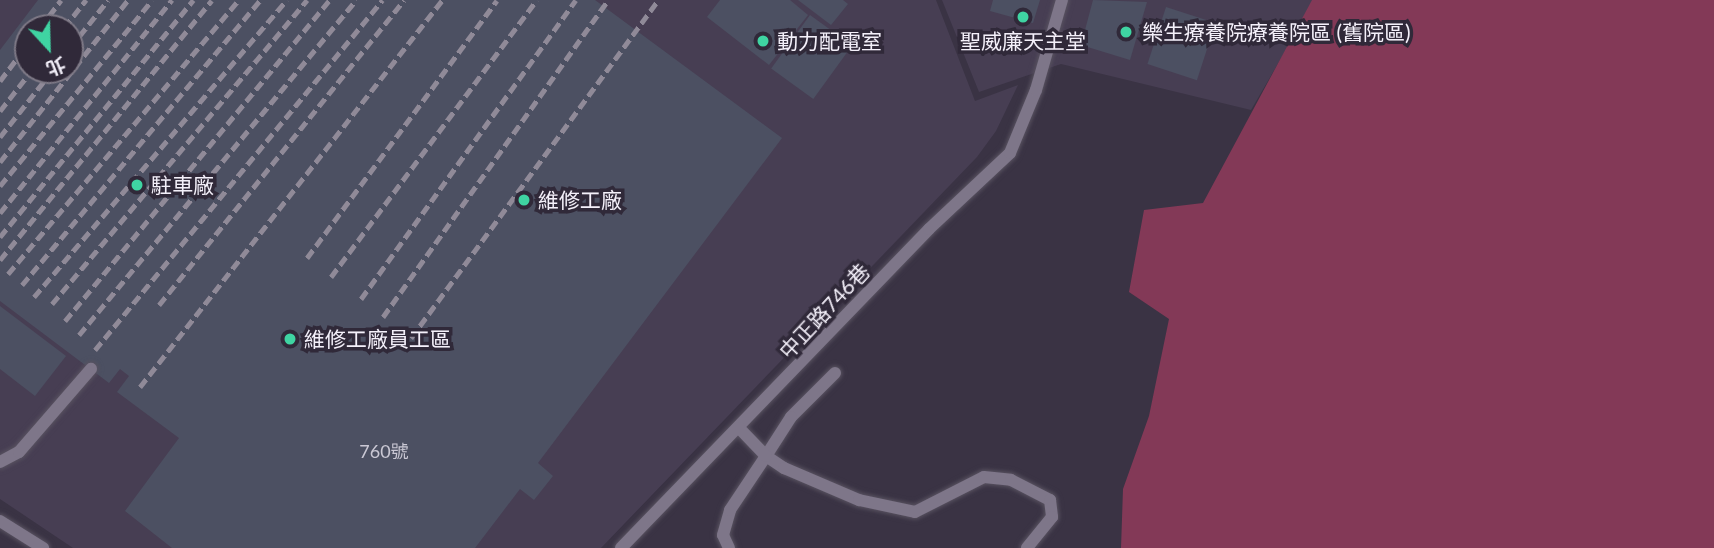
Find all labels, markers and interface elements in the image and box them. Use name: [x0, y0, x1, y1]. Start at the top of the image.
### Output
marker: 聖威廉天主堂: [1015, 9, 1031, 25]
north arrow: [14, 14, 84, 84]
place label: 樂生療養院療養院區 (舊院區): [1142, 19, 1411, 45]
marker: 樂生療養院療養院區 (舊院區): [1116, 22, 1136, 42]
place label: 動力配電室: [777, 28, 882, 54]
place label: 聖威廉天主堂: [960, 28, 1086, 54]
marker: 動力配電室: [755, 33, 771, 49]
text: 北: [43, 53, 69, 81]
place label: 駐車廠: [151, 172, 214, 198]
marker: 駐車廠: [129, 177, 145, 193]
place label: 維修工廠: [538, 187, 622, 213]
marker: 維修工廠: [516, 192, 532, 208]
street label: 中正路746巷: [774, 258, 874, 364]
place label: 維修工廠員工區: [304, 326, 451, 352]
marker: 維修工廠員工區: [282, 331, 298, 347]
house number: 760號: [359, 440, 409, 462]

